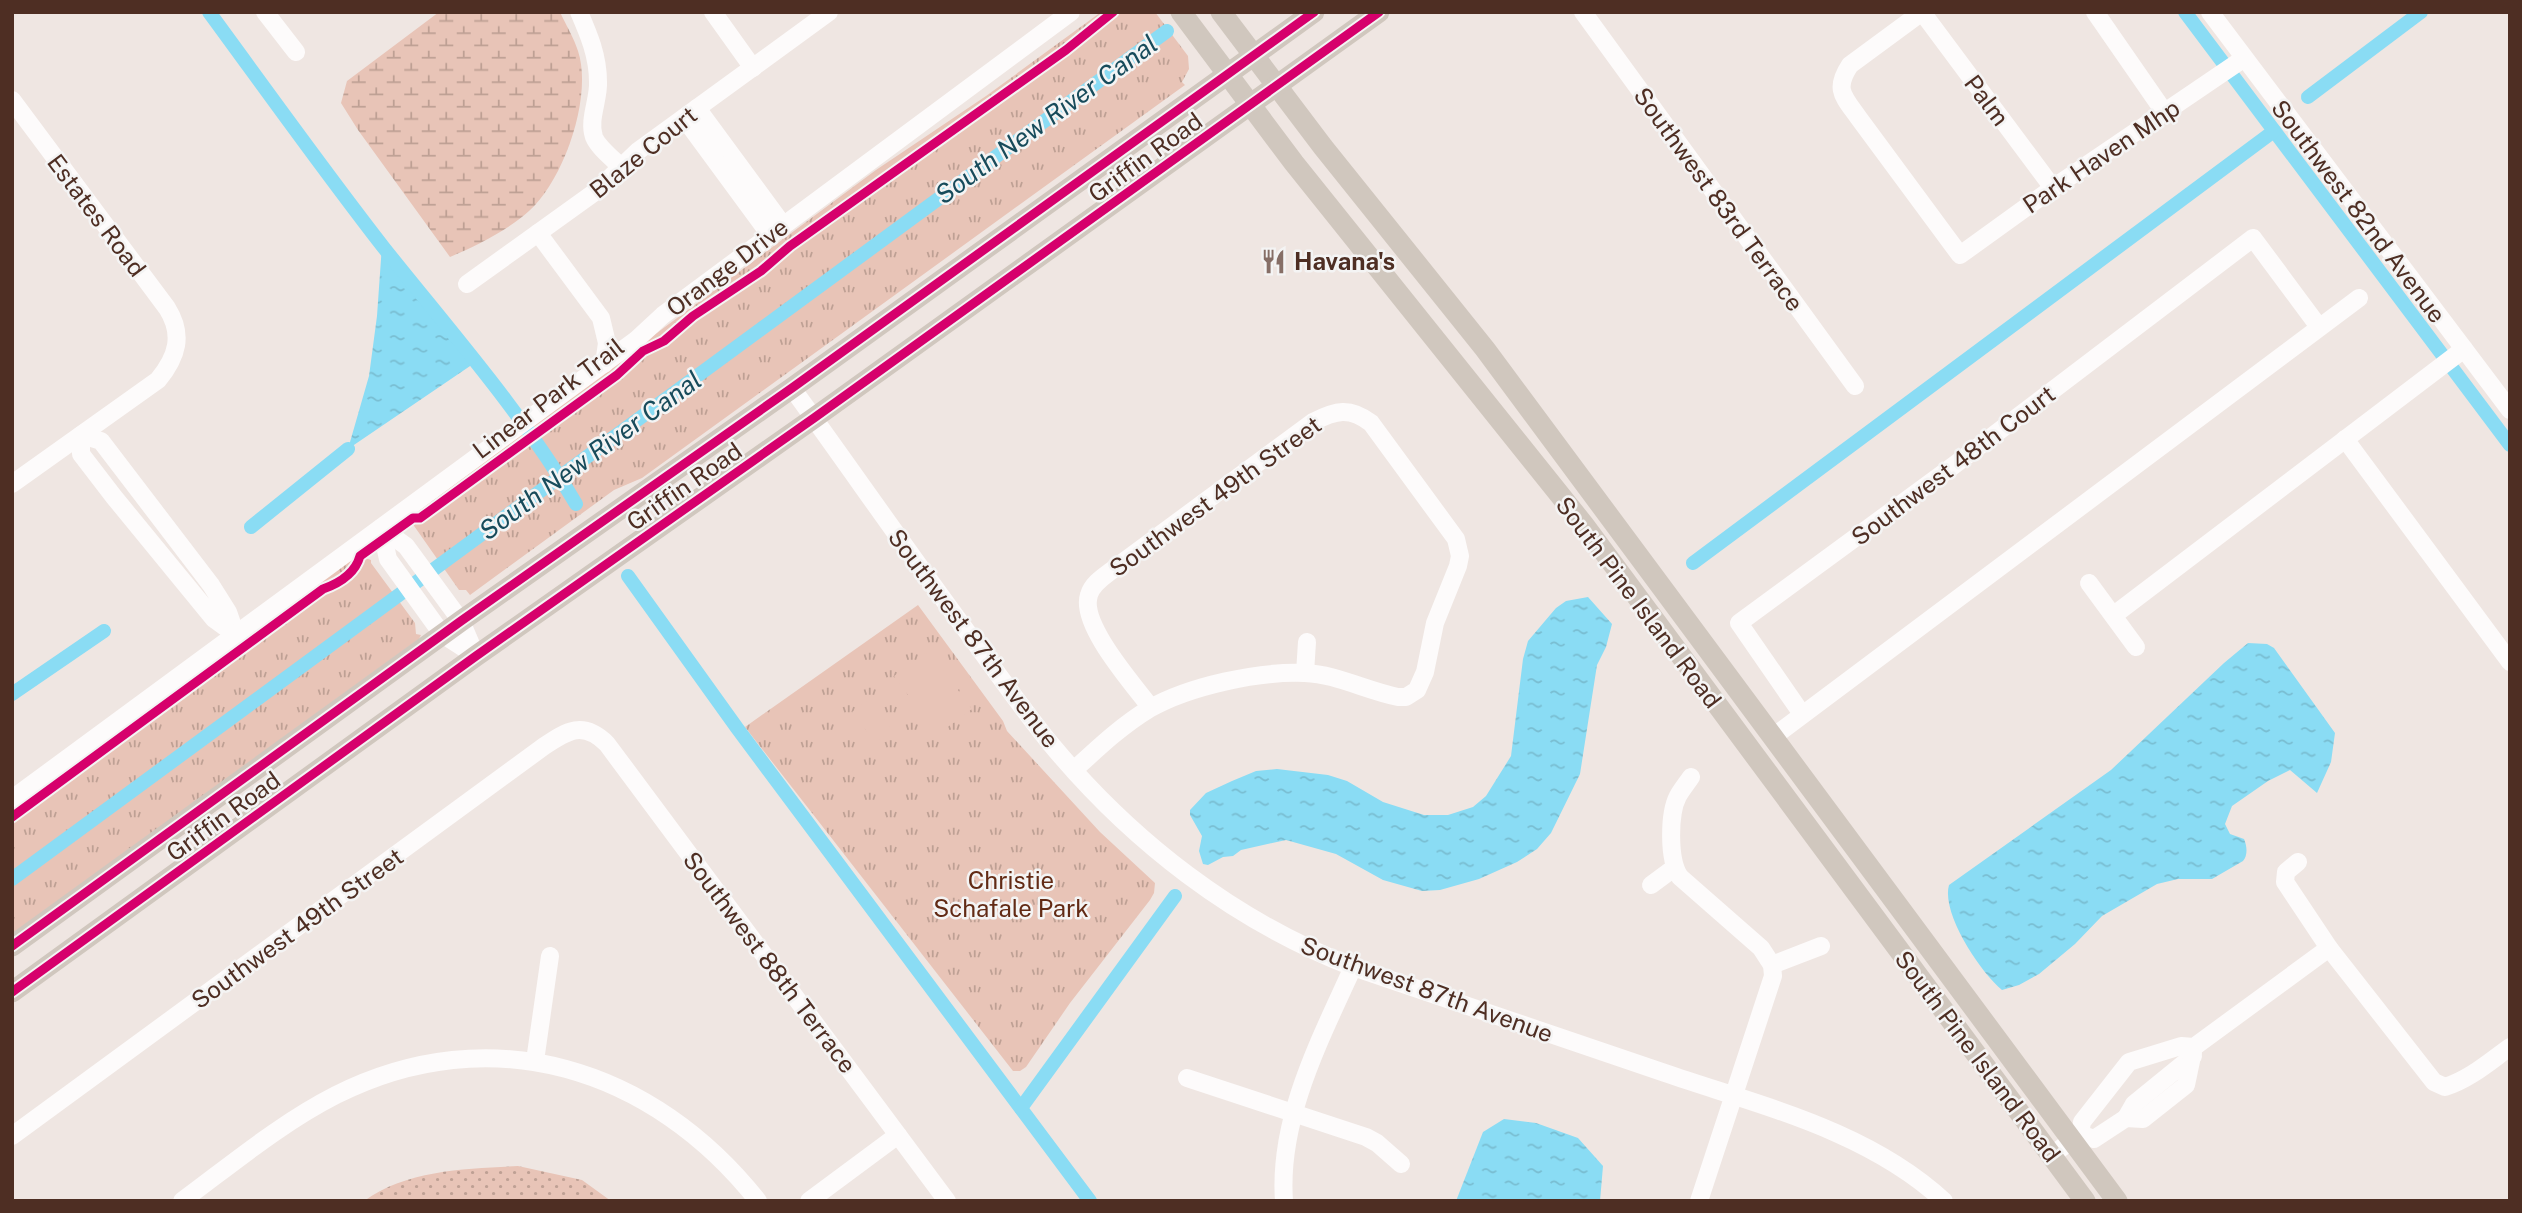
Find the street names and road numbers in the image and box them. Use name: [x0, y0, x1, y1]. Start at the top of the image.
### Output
street label: Palm: [1959, 69, 2015, 131]
street label: Southwest 83rd Terrace: [1628, 82, 1810, 316]
street label: Park Haven Mhp: [2017, 93, 2185, 219]
street label: Southwest 82nd Avenue: [2266, 94, 2452, 328]
street label: Blaze Court: [584, 100, 702, 204]
street label: Griffin Road: [1083, 106, 1207, 208]
street label: Estates Road: [42, 148, 152, 282]
street label: Orange Drive: [661, 212, 793, 322]
street label: Linear Park Trail: [467, 332, 629, 464]
street label: Southwest 48th Court: [1846, 379, 2060, 551]
street label: Southwest 49th Street: [1104, 410, 1326, 582]
street label: Griffin Road: [621, 436, 747, 536]
street label: South Pine Island Road: [1550, 491, 1728, 713]
street label: Southwest 87th Avenue: [883, 523, 1065, 753]
street label: Griffin Road: [161, 765, 285, 867]
street label: Southwest 49th Street: [186, 842, 408, 1014]
street label: Southwest 88th Terrace: [678, 846, 862, 1078]
street label: Southwest 87th Avenue: [1297, 930, 1557, 1048]
street label: South Pine Island Road: [1889, 945, 2067, 1167]

